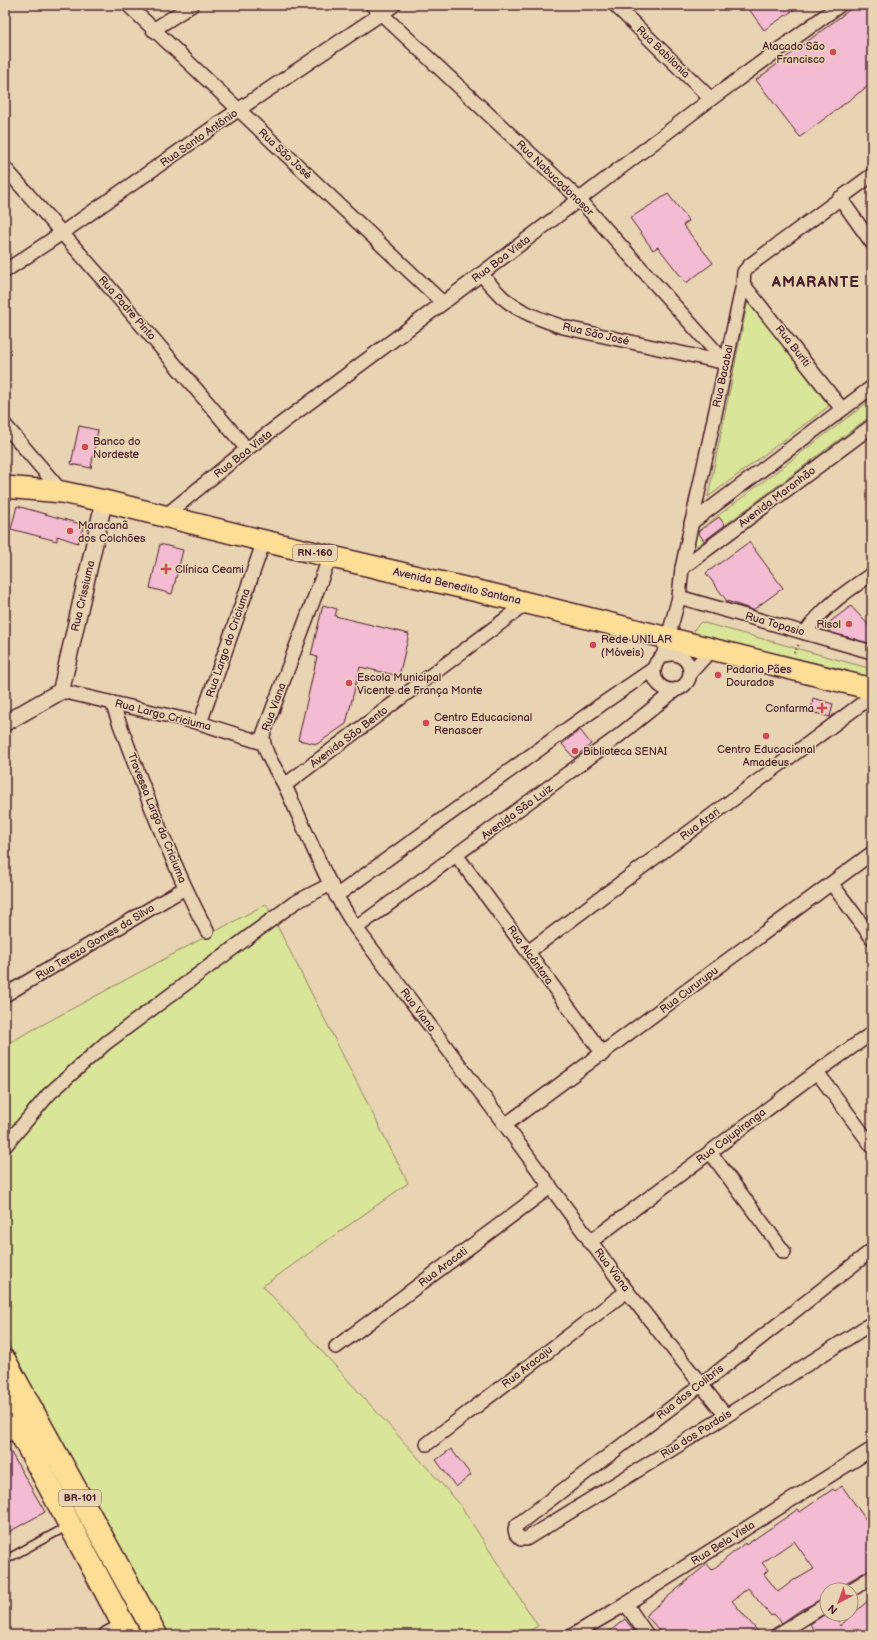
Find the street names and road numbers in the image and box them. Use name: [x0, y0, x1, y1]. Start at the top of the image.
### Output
street label: Rua Babilonia: [634, 23, 692, 81]
street label: Rua Santo Antônio: [158, 106, 240, 170]
street label: Rua São José: [256, 126, 315, 182]
street label: Rua Nabucodonosor: [514, 138, 597, 219]
street label: Rua Boa Vista: [469, 233, 533, 285]
street label: Rua Padre Pinto: [96, 273, 158, 343]
street label: Rua São José: [561, 320, 631, 348]
street label: Rua Buriti: [773, 323, 813, 369]
street label: Rua Bacabal: [710, 343, 736, 409]
street label: Rua Boa Vista: [211, 427, 275, 481]
street label: Avenida Maranhão: [736, 464, 818, 530]
road number: RN-160: [293, 545, 337, 561]
street label: Rua Crissiuma: [69, 559, 97, 633]
street label: Avenida Benedito Santana: [392, 565, 522, 607]
street label: Rua Largo do Criciuma: [203, 587, 253, 699]
street label: Rua Topasio: [744, 609, 806, 639]
street label: Rua Viana: [259, 681, 289, 733]
street label: Rua Largo Criciuma: [113, 697, 213, 733]
street label: Avenida São Bento: [308, 704, 390, 770]
street label: Travessa Largo da Criciuma: [125, 751, 189, 885]
street label: Avenida São Luiz: [479, 781, 556, 842]
street label: Rua Arari: [678, 805, 722, 843]
street label: Rua Tereza Gomes da Silva: [33, 901, 157, 983]
street label: Rua Alcântara: [504, 923, 556, 987]
street label: Rua Cururupu: [657, 964, 721, 1016]
street label: Rua Viana: [398, 986, 438, 1034]
street label: Rua Cajupiranga: [694, 1106, 768, 1166]
street label: Rua Aracati: [416, 1244, 470, 1290]
street label: Rua Viana: [592, 1246, 632, 1294]
street label: Rua Aracaju: [499, 1343, 555, 1391]
street label: Rua dos Colibris: [654, 1361, 727, 1422]
street label: Rua dos Pardais: [658, 1407, 734, 1461]
road number: BR-101: [59, 1490, 101, 1506]
street label: Rua Bela Vista: [689, 1518, 757, 1568]

